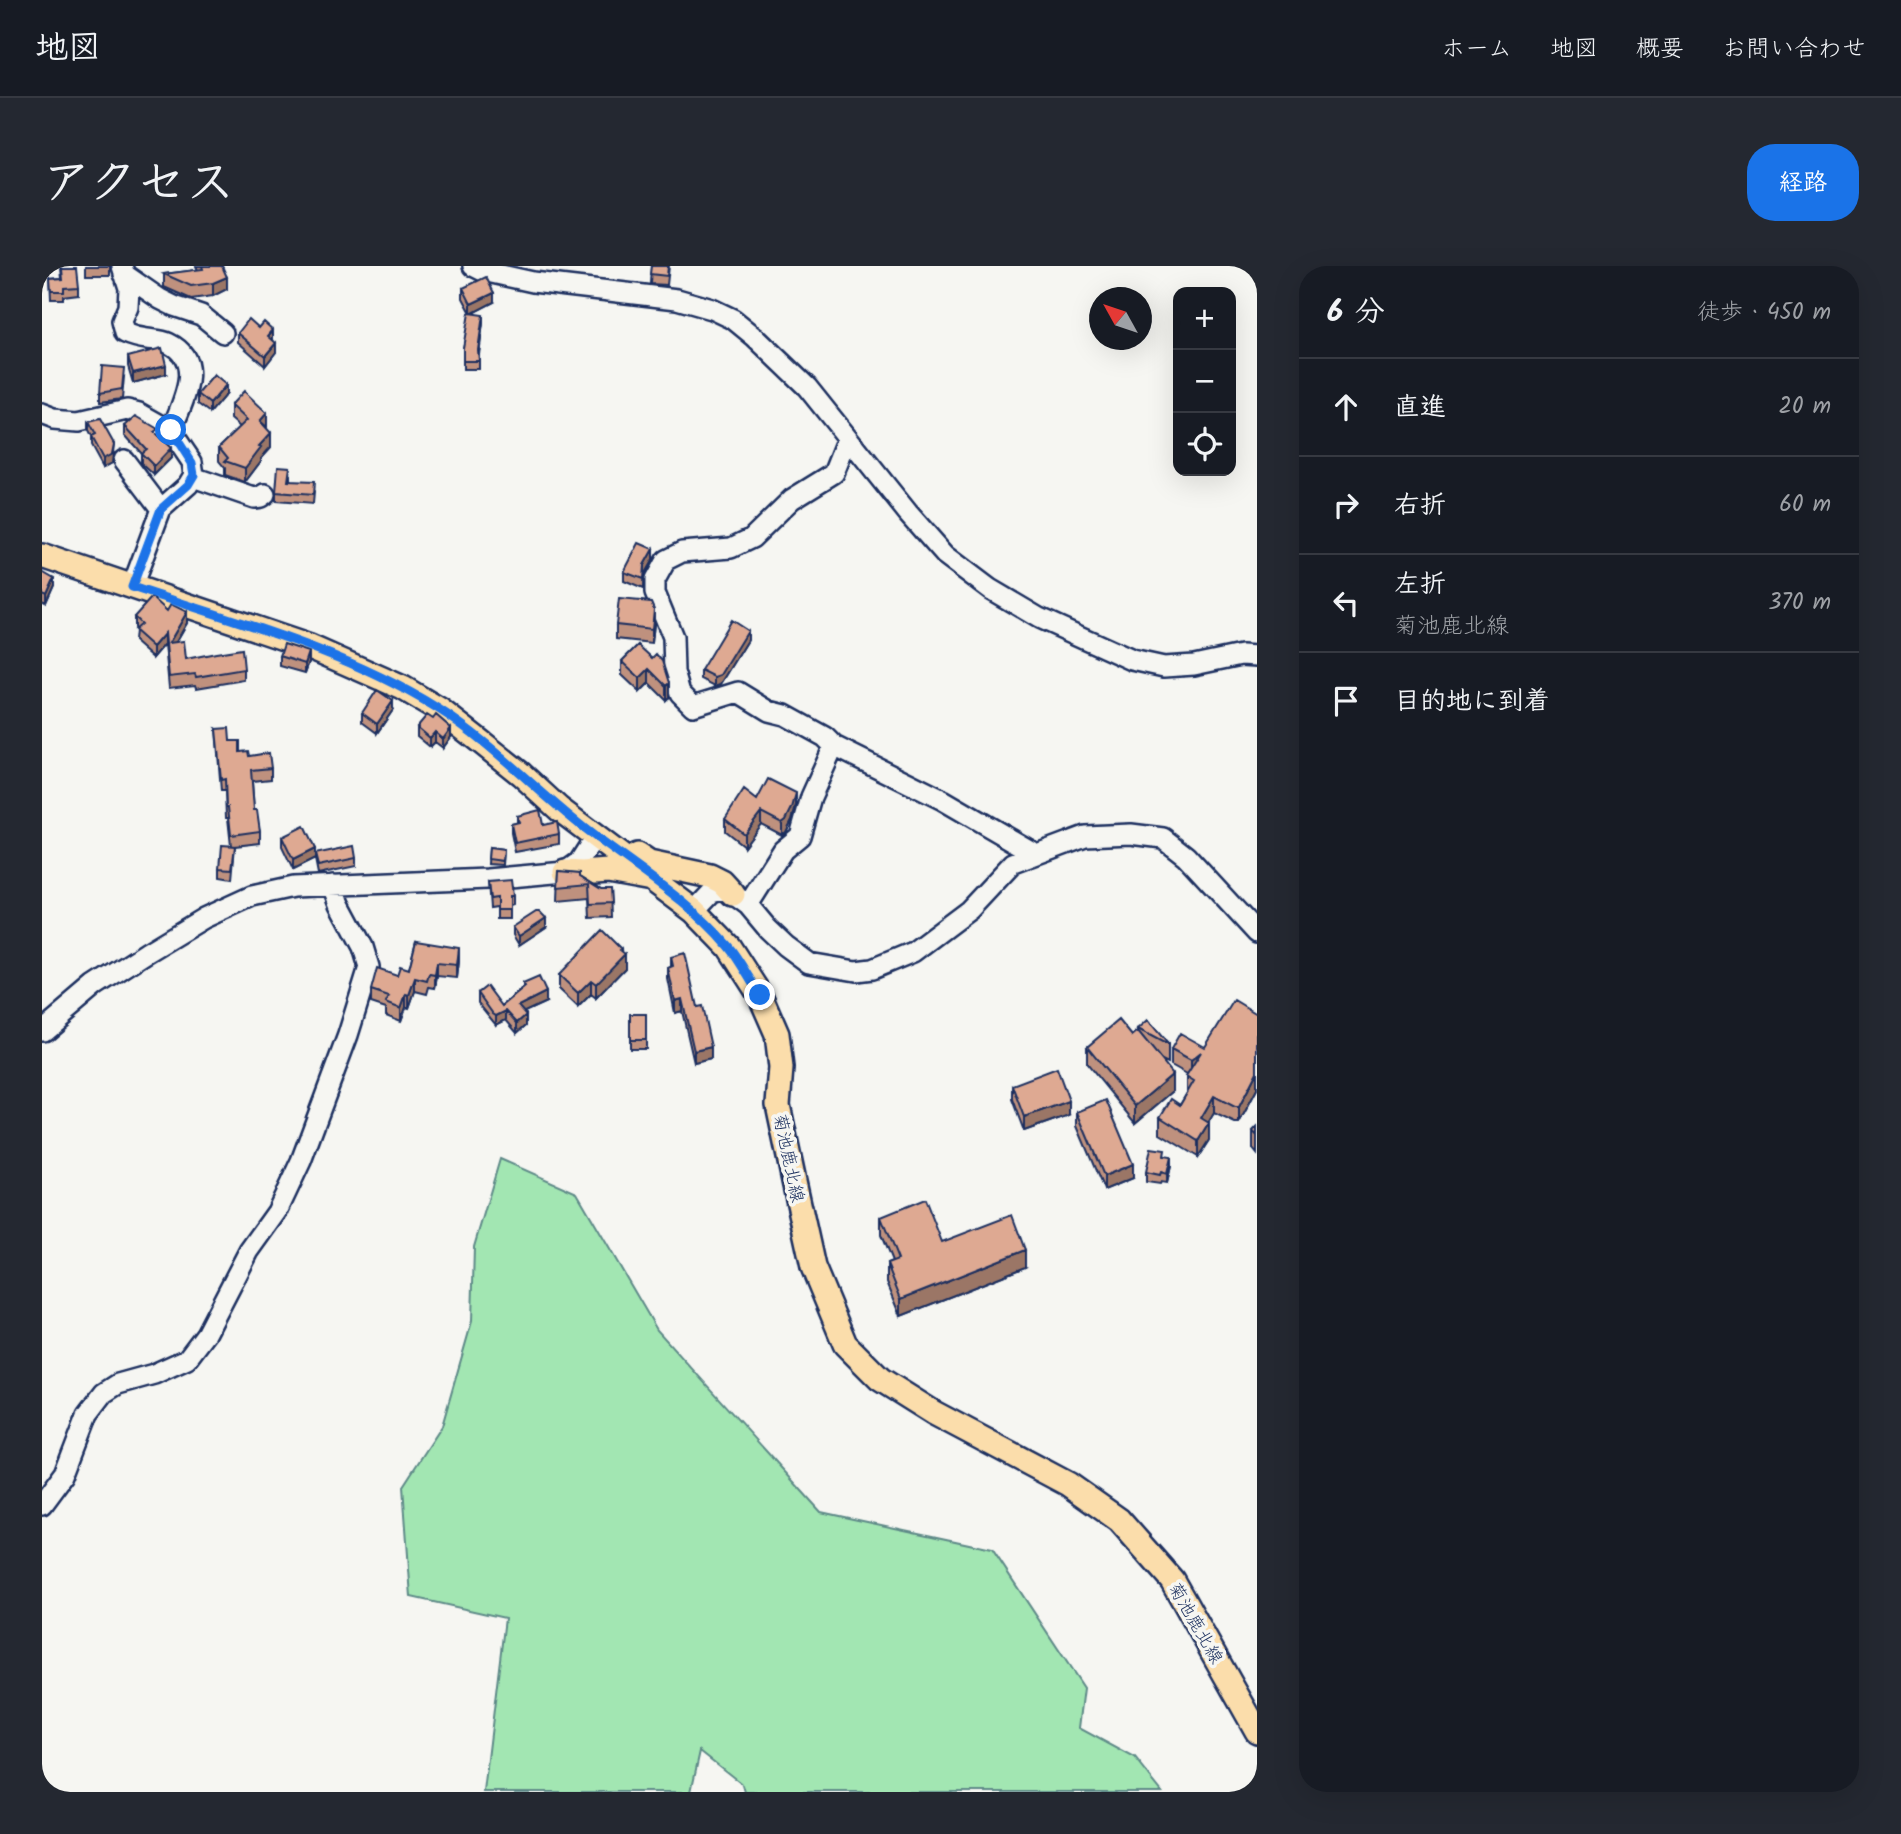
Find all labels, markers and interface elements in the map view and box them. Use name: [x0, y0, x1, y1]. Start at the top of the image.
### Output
text: 地図: [35, 23, 101, 76]
text: ホーム: [1441, 30, 1512, 69]
text: 地図: [1550, 30, 1598, 69]
text: 概要: [1636, 30, 1684, 69]
text: お問い合わせ: [1722, 30, 1866, 69]
button: 経路: [1747, 144, 1859, 221]
text: アクセス: [42, 146, 235, 224]
north arrow: [1089, 287, 1152, 350]
map controls: [1173, 287, 1236, 476]
button: +: [1173, 287, 1236, 350]
text: 6 分: [1327, 289, 1385, 337]
text: 徒歩 · 450 m: [1697, 295, 1831, 331]
button: −: [1173, 350, 1236, 413]
text: 直進: [1394, 387, 1446, 429]
icon: ahead: [1327, 388, 1365, 426]
text: 20 m: [1779, 389, 1831, 425]
button: locate: [1173, 413, 1236, 476]
route start: [155, 414, 186, 445]
text: 右折: [1394, 485, 1446, 527]
icon: right: [1327, 486, 1365, 524]
text: 60 m: [1779, 487, 1831, 523]
text: 左折: [1394, 564, 1446, 606]
icon: left: [1327, 584, 1365, 622]
text: 370 m: [1768, 585, 1831, 621]
text: 菊池鹿北線: [1394, 609, 1509, 645]
text: 目的地に到着: [1394, 681, 1550, 723]
icon: arrive: [1327, 682, 1365, 720]
route end: [744, 979, 775, 1010]
street label: 菊池鹿北線: [764, 1111, 811, 1205]
street label: 菊池鹿北線: [1160, 1578, 1230, 1670]

